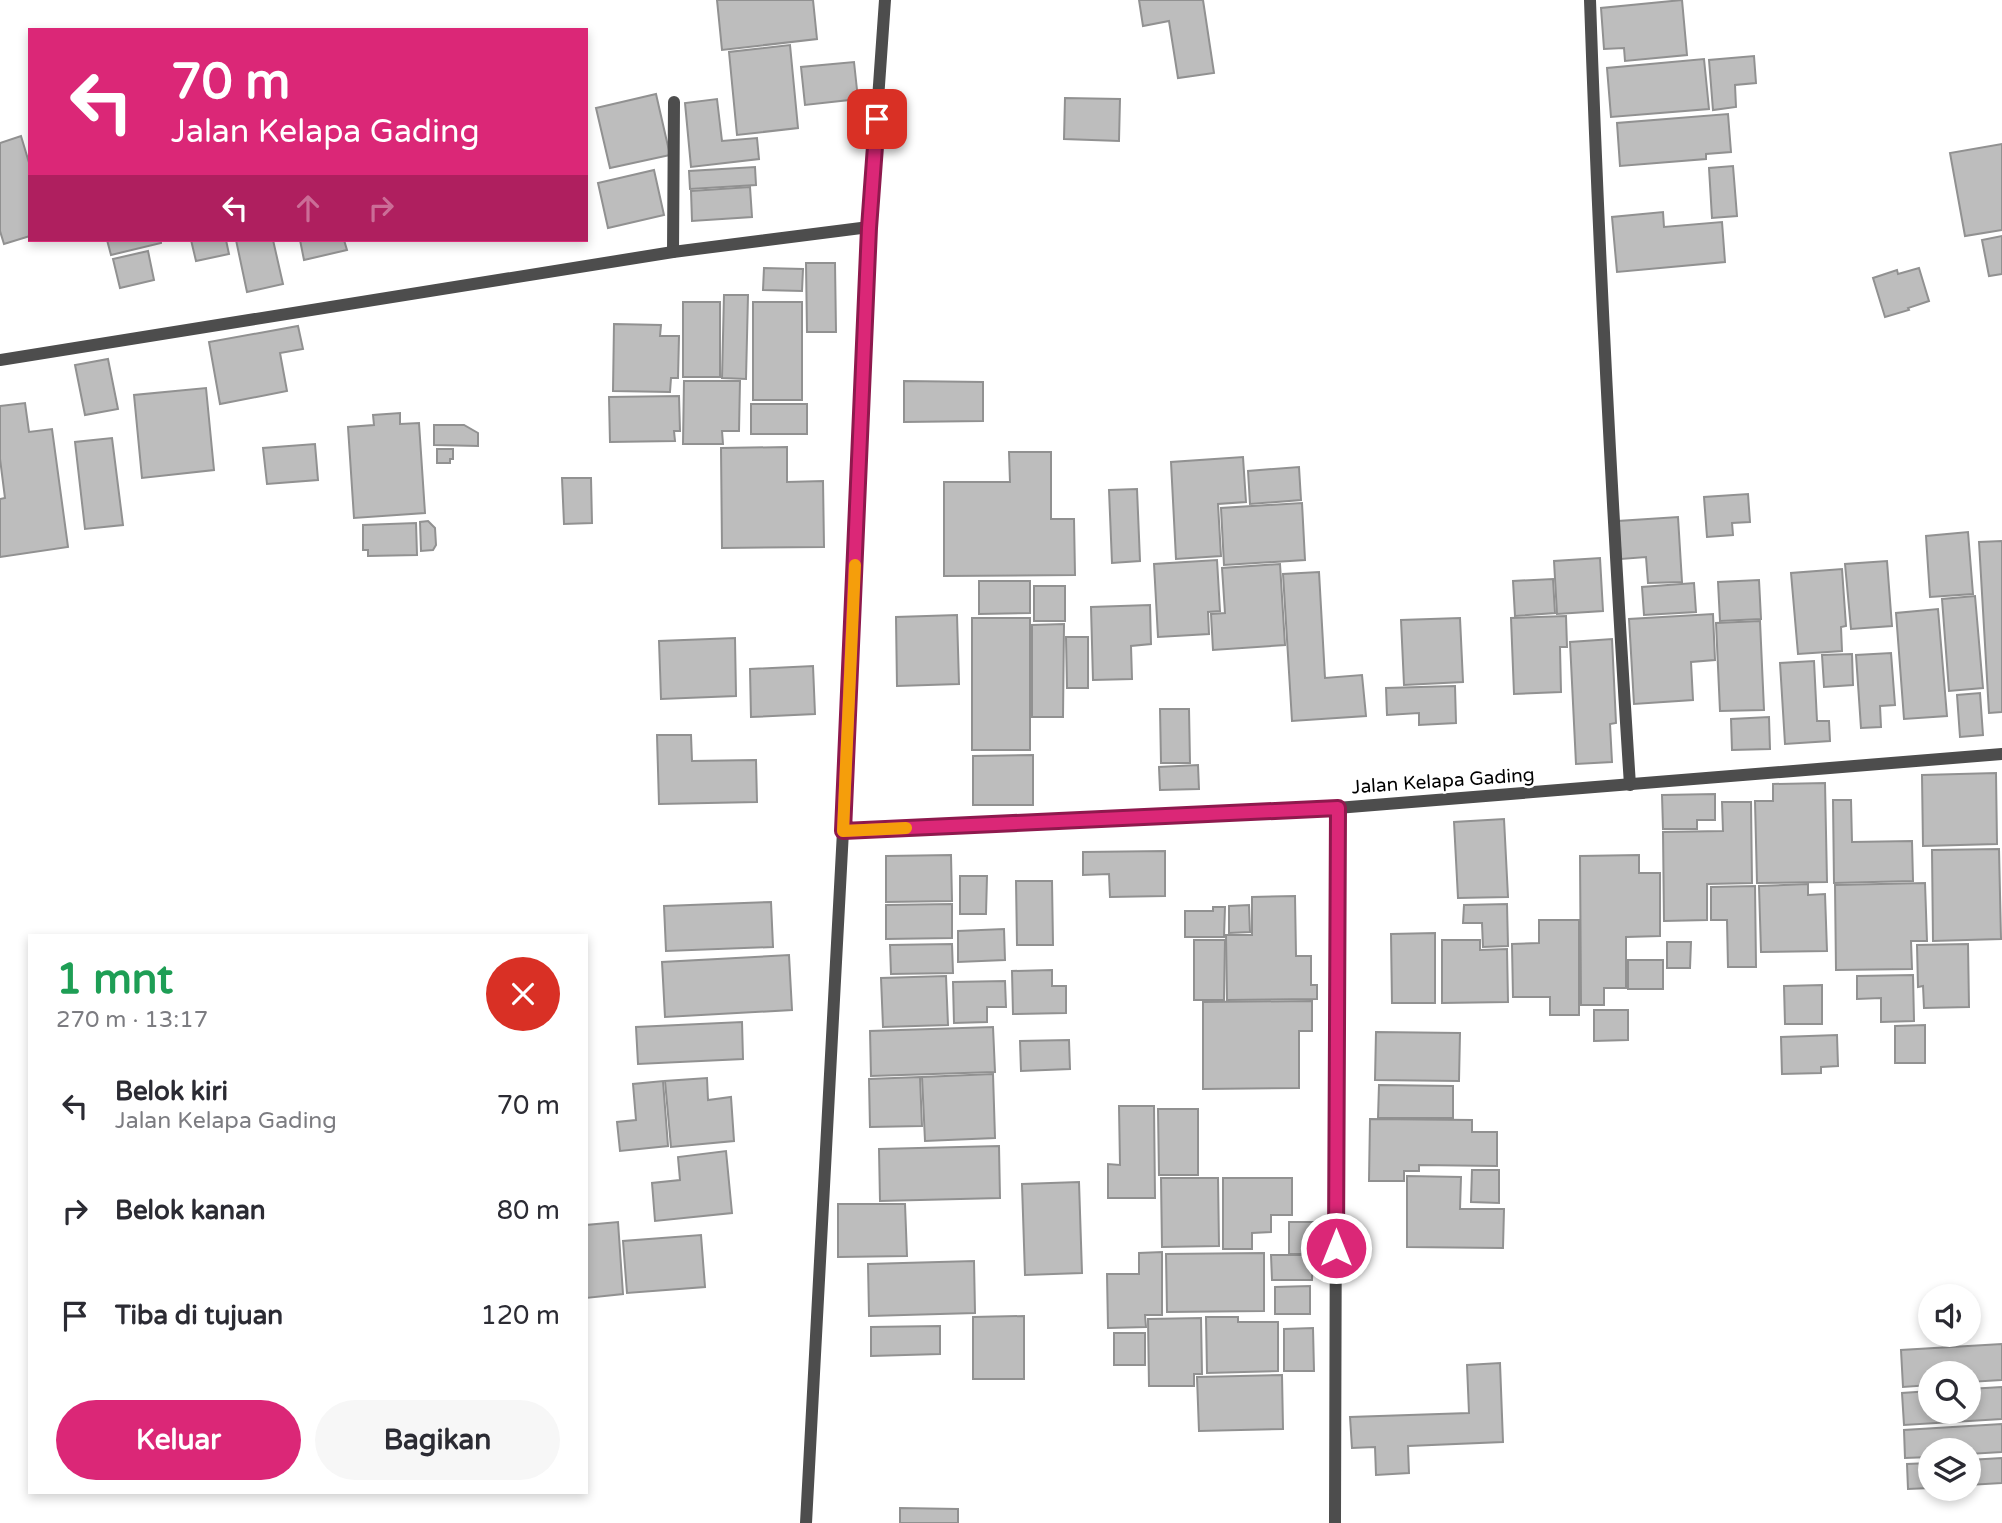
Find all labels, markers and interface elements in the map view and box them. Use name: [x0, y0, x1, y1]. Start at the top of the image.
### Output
text: 70 m: [171, 53, 290, 112]
icon: left: [56, 56, 147, 147]
pin: [847, 89, 907, 149]
icon: arrive: [858, 100, 896, 138]
text: Jalan Kelapa Gading: [171, 113, 480, 151]
icon: left: [216, 189, 254, 227]
icon: ahead: [289, 189, 327, 227]
icon: right: [362, 189, 400, 227]
street label: Jalan Kelapa Gading: [1351, 764, 1535, 798]
text: 1 mnt: [56, 954, 173, 1005]
button: close: [486, 957, 560, 1031]
text: 270 m · 13:17: [56, 1006, 208, 1034]
text: Belok kiri: [115, 1076, 228, 1107]
icon: left: [56, 1087, 94, 1125]
text: 70 m: [497, 1090, 560, 1121]
text: Jalan Kelapa Gading: [115, 1107, 337, 1135]
icon: right: [56, 1192, 94, 1230]
text: Belok kanan: [115, 1195, 266, 1226]
text: 80 m: [497, 1195, 560, 1226]
position arrow: [1299, 1211, 1373, 1285]
map controls: [1918, 1284, 1981, 1501]
button: sound: [1918, 1284, 1981, 1347]
icon: arrive: [56, 1297, 94, 1335]
text: Tiba di tujuan: [115, 1300, 283, 1331]
text: 120 m: [480, 1300, 560, 1331]
button: search: [1918, 1361, 1981, 1424]
button: Keluar: [56, 1400, 301, 1480]
button: Bagikan: [315, 1400, 560, 1480]
button: layers: [1918, 1438, 1981, 1501]

